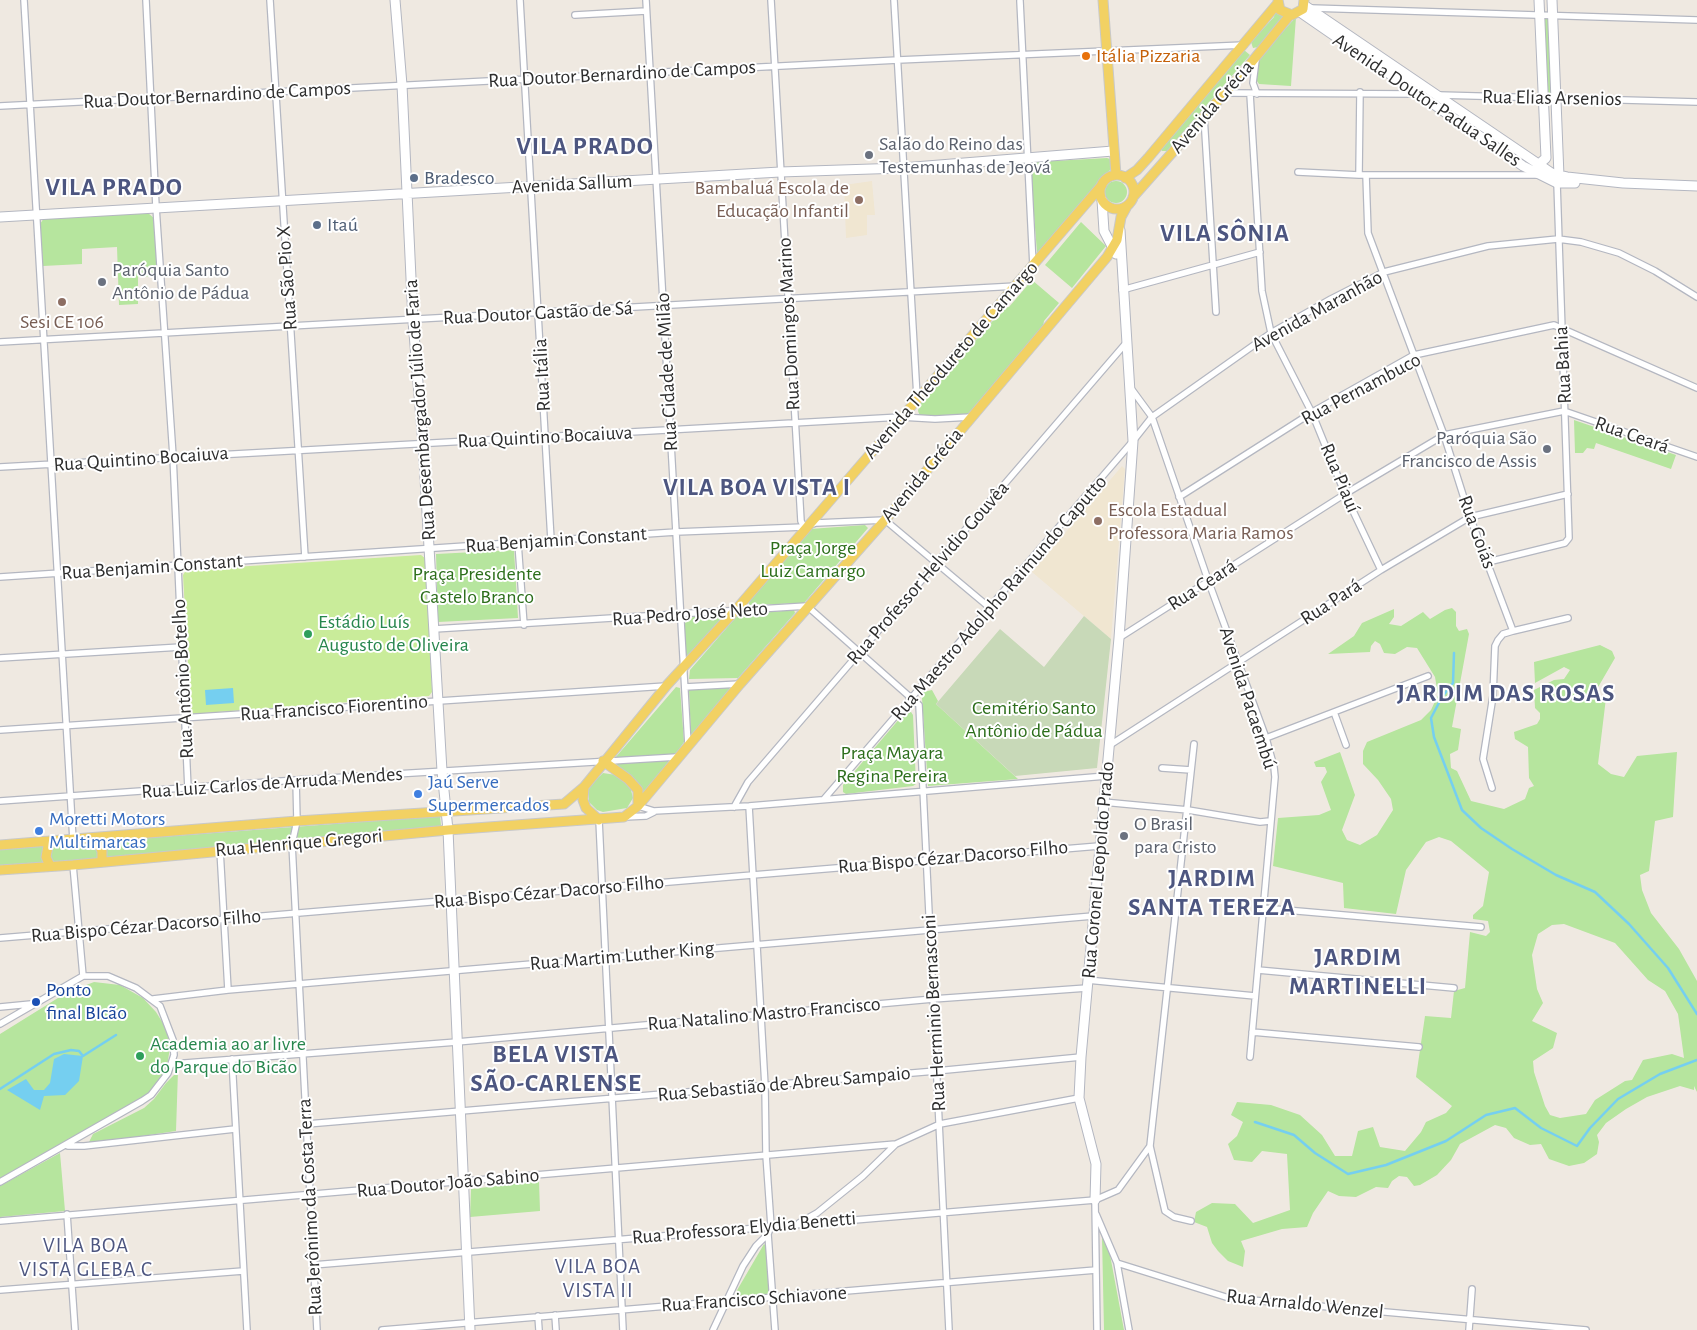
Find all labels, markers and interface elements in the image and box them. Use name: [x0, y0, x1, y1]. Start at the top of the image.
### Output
street label: Avenida Doutor Padua Salles: [1328, 28, 1526, 172]
place label: Itália Pizzaria: [1096, 44, 1200, 68]
marker: Itália Pizzaria: [1080, 50, 1092, 62]
street label: Rua Doutor Bernardino de Campos: [487, 55, 757, 93]
street label: Avenida Grécia: [1165, 55, 1259, 159]
street label: Rua Doutor Bernardino de Campos: [82, 76, 352, 114]
street label: Rua Elias Arsenios: [1482, 85, 1622, 111]
district label: VILA PRADO: [515, 131, 655, 161]
place label: Salão do Reino das Testemunhas de Jeová: [879, 132, 1051, 179]
marker: Salão do Reino das Testemunhas de Jeová: [863, 149, 875, 161]
place label: Bradesco: [424, 166, 495, 190]
street label: Avenida Sallum: [511, 169, 633, 199]
district label: VILA PRADO: [44, 172, 184, 202]
marker: Bradesco: [408, 172, 420, 184]
place label: Bambaluá Escola de Educação Infantil: [694, 176, 849, 223]
marker: Bambaluá Escola de Educação Infantil: [853, 194, 865, 206]
place label: Itaú: [327, 213, 358, 237]
district label: VILA SÔNIA: [1159, 218, 1291, 248]
marker: Itaú: [311, 219, 323, 231]
street label: Rua São Pio X: [271, 225, 303, 331]
street label: Rua Domingos Marino: [772, 237, 806, 411]
street label: Avenida Theodureto de Camargo: [859, 256, 1043, 464]
place label: Paróquia Santo Antônio de Pádua: [112, 258, 249, 305]
street label: Avenida Maranhão: [1247, 265, 1387, 357]
marker: Paróquia Santo Antônio de Pádua: [96, 276, 108, 288]
street label: Rua Desembargador Júlio de Faria: [399, 278, 441, 542]
street label: Rua Cidade de Milão: [651, 292, 683, 452]
marker: Sesi CE 106: [56, 296, 68, 308]
street label: Rua Doutor Gastão de Sá: [442, 296, 634, 330]
place label: Sesi CE 106: [20, 310, 104, 334]
street label: Rua Bahia: [1549, 325, 1577, 405]
street label: Rua Itália: [528, 338, 556, 412]
street label: Rua Pernambuco: [1297, 347, 1425, 431]
street label: Rua Ceará: [1592, 411, 1672, 459]
street label: Rua Quintino Bocaiuva: [457, 420, 633, 454]
street label: Avenida Grécia: [876, 423, 968, 527]
place label: Paróquia São Francisco de Assis: [1401, 426, 1537, 473]
street label: Rua Piauí: [1315, 440, 1365, 516]
street label: Rua Quintino Bocaiuva: [53, 441, 229, 477]
marker: Paróquia São Francisco de Assis: [1541, 443, 1553, 455]
street label: Rua Maestro Adolpho Raimundo Caputto: [886, 470, 1112, 726]
district label: VILA BOA VISTA I: [661, 472, 853, 502]
street label: Rua Professor Helvidio Gouvêa: [842, 476, 1014, 670]
street label: Rua Goiás: [1453, 492, 1501, 572]
place label: Escola Estadual Professora Maria Ramos: [1108, 498, 1294, 545]
marker: Escola Estadual Professora Maria Ramos: [1092, 515, 1104, 527]
street label: Rua Benjamin Constant: [464, 522, 648, 558]
park label: Praça Jorge Luiz Camargo: [760, 536, 866, 583]
street label: Rua Benjamin Constant: [60, 549, 244, 585]
street label: Rua Ceará: [1163, 554, 1241, 616]
park label: Praça Presidente Castelo Branco: [413, 562, 541, 609]
street label: Rua Pará: [1296, 573, 1366, 631]
street label: Rua Pedro José Neto: [611, 597, 769, 631]
street label: Rua Antônio Botelho: [167, 599, 199, 759]
place label: Estádio Luís Augusto de Oliveira: [318, 610, 469, 657]
street label: Avenida Pacaembú: [1214, 624, 1282, 772]
marker: Estádio Luís Augusto de Oliveira: [302, 628, 314, 640]
district label: JARDIM DAS ROSAS: [1394, 678, 1618, 708]
street label: Rua Francisco Fiorentino: [239, 689, 429, 727]
park label: Cemitério Santo Antônio de Pádua: [965, 696, 1103, 743]
park label: Praça Mayara Regina Pereira: [836, 741, 948, 788]
street label: Rua Coronel Leopoldo Prado: [1077, 760, 1119, 980]
street label: Rua Luiz Carlos de Arruda Mendes: [141, 762, 403, 804]
place label: Jaú Serve Supermercados: [428, 770, 549, 817]
marker: Jaú Serve Supermercados: [412, 788, 424, 800]
place label: Moretti Motors Multimarcas: [49, 807, 165, 854]
place label: O Brasil para Cristo: [1134, 812, 1217, 859]
street label: Rua Henrique Gregori: [214, 824, 384, 862]
marker: Moretti Motors Multimarcas: [33, 825, 45, 837]
marker: O Brasil para Cristo: [1118, 830, 1130, 842]
street label: Rua Bispo Cézar Dacorso Filho: [837, 835, 1069, 879]
district label: JARDIM SANTA TEREZA: [1126, 863, 1298, 922]
street label: Rua Bispo Cézar Dacorso Filho: [433, 870, 665, 914]
street label: Rua Bispo Cézar Dacorso Filho: [30, 904, 262, 948]
street label: Rua Herminio Bernasconi: [917, 914, 951, 1112]
street label: Rua Martim Luther King: [529, 936, 715, 976]
district label: JARDIM MARTINELLI: [1288, 942, 1428, 1001]
place label: Ponto final BIcão: [46, 978, 127, 1025]
street label: Rua Natalino Mastro Francisco: [646, 992, 882, 1036]
marker: Ponto final BIcão: [30, 996, 42, 1008]
place label: Academia ao ar livre do Parque do Bicão: [150, 1032, 306, 1079]
district label: BELA VISTA SÃO-CARLENSE: [469, 1039, 643, 1098]
marker: Academia ao ar livre do Parque do Bicão: [134, 1050, 146, 1062]
street label: Rua Sebastião de Abreu Sampaio: [656, 1061, 912, 1107]
street label: Rua Jerônimo da Costa Terra: [292, 1098, 328, 1316]
street label: Rua Doutor João Sabino: [356, 1163, 540, 1203]
street label: Rua Professora Elydia Benetti: [631, 1206, 857, 1250]
district label: VILA BOA VISTA GLEBA C: [17, 1233, 155, 1283]
district label: VILA BOA VISTA II: [554, 1254, 642, 1304]
street label: Rua Francisco Schiavone: [660, 1281, 848, 1317]
street label: Rua Arnaldo Wenzel: [1225, 1284, 1385, 1324]

